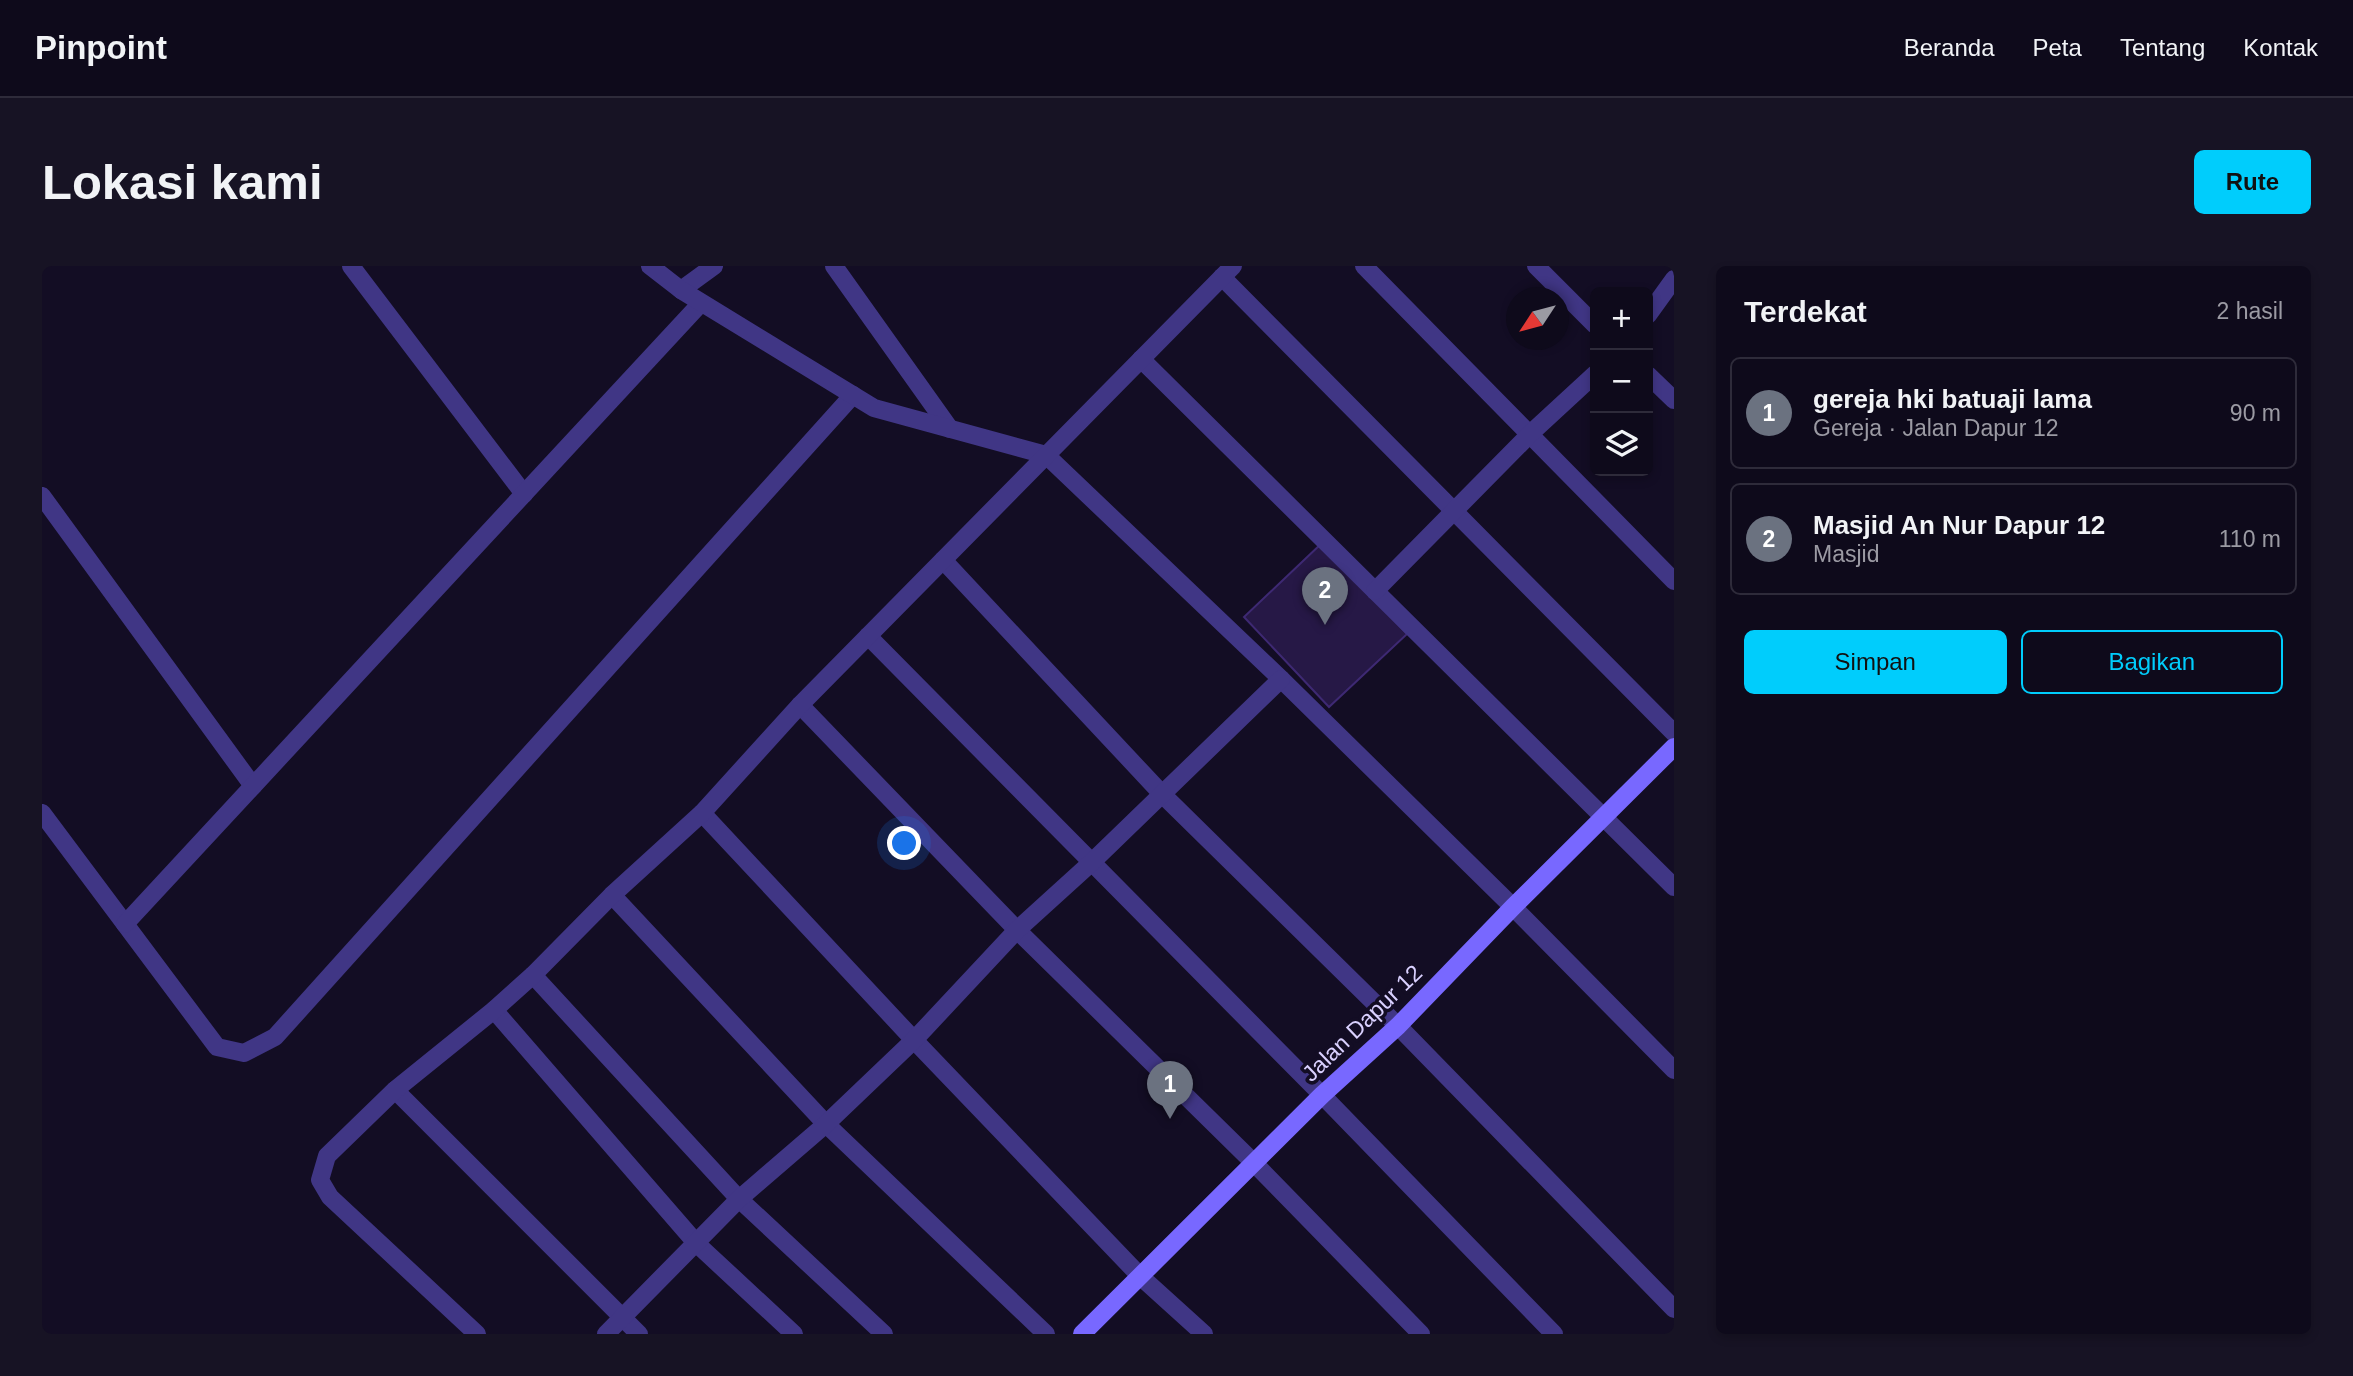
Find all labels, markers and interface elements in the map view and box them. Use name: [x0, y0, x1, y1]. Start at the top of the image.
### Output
text: Pinpoint: [35, 29, 167, 66]
text: Beranda: [1904, 34, 1995, 61]
text: Peta: [2033, 34, 2082, 61]
text: Tentang: [2120, 34, 2205, 61]
text: Kontak: [2243, 34, 2318, 61]
button: Rute: [2194, 150, 2311, 214]
text: Lokasi kami: [42, 155, 323, 209]
north arrow: [1506, 287, 1569, 350]
map controls: [1590, 287, 1653, 476]
button: +: [1590, 287, 1653, 350]
text: Terdekat: [1744, 295, 1867, 328]
text: 2 hasil: [2217, 298, 2283, 324]
button: −: [1590, 350, 1653, 413]
text: gereja hki batuaji lama: [1813, 384, 2092, 414]
text: 1: [1763, 400, 1775, 426]
text: 90 m: [2230, 400, 2281, 426]
button: layers: [1590, 413, 1653, 476]
text: Gereja · Jalan Dapur 12: [1813, 415, 2058, 441]
text: Masjid An Nur Dapur 12: [1813, 510, 2105, 540]
text: 2: [1763, 526, 1775, 552]
text: 110 m: [2219, 526, 2281, 552]
text: Masjid: [1813, 541, 1879, 567]
pin: 2: [1302, 567, 1348, 625]
button: Simpan: [1744, 630, 2007, 694]
button: Bagikan: [2021, 630, 2283, 694]
your location: [887, 826, 921, 860]
street label: Jalan Dapur 12: [1297, 959, 1427, 1087]
pin: 1: [1147, 1061, 1193, 1119]

